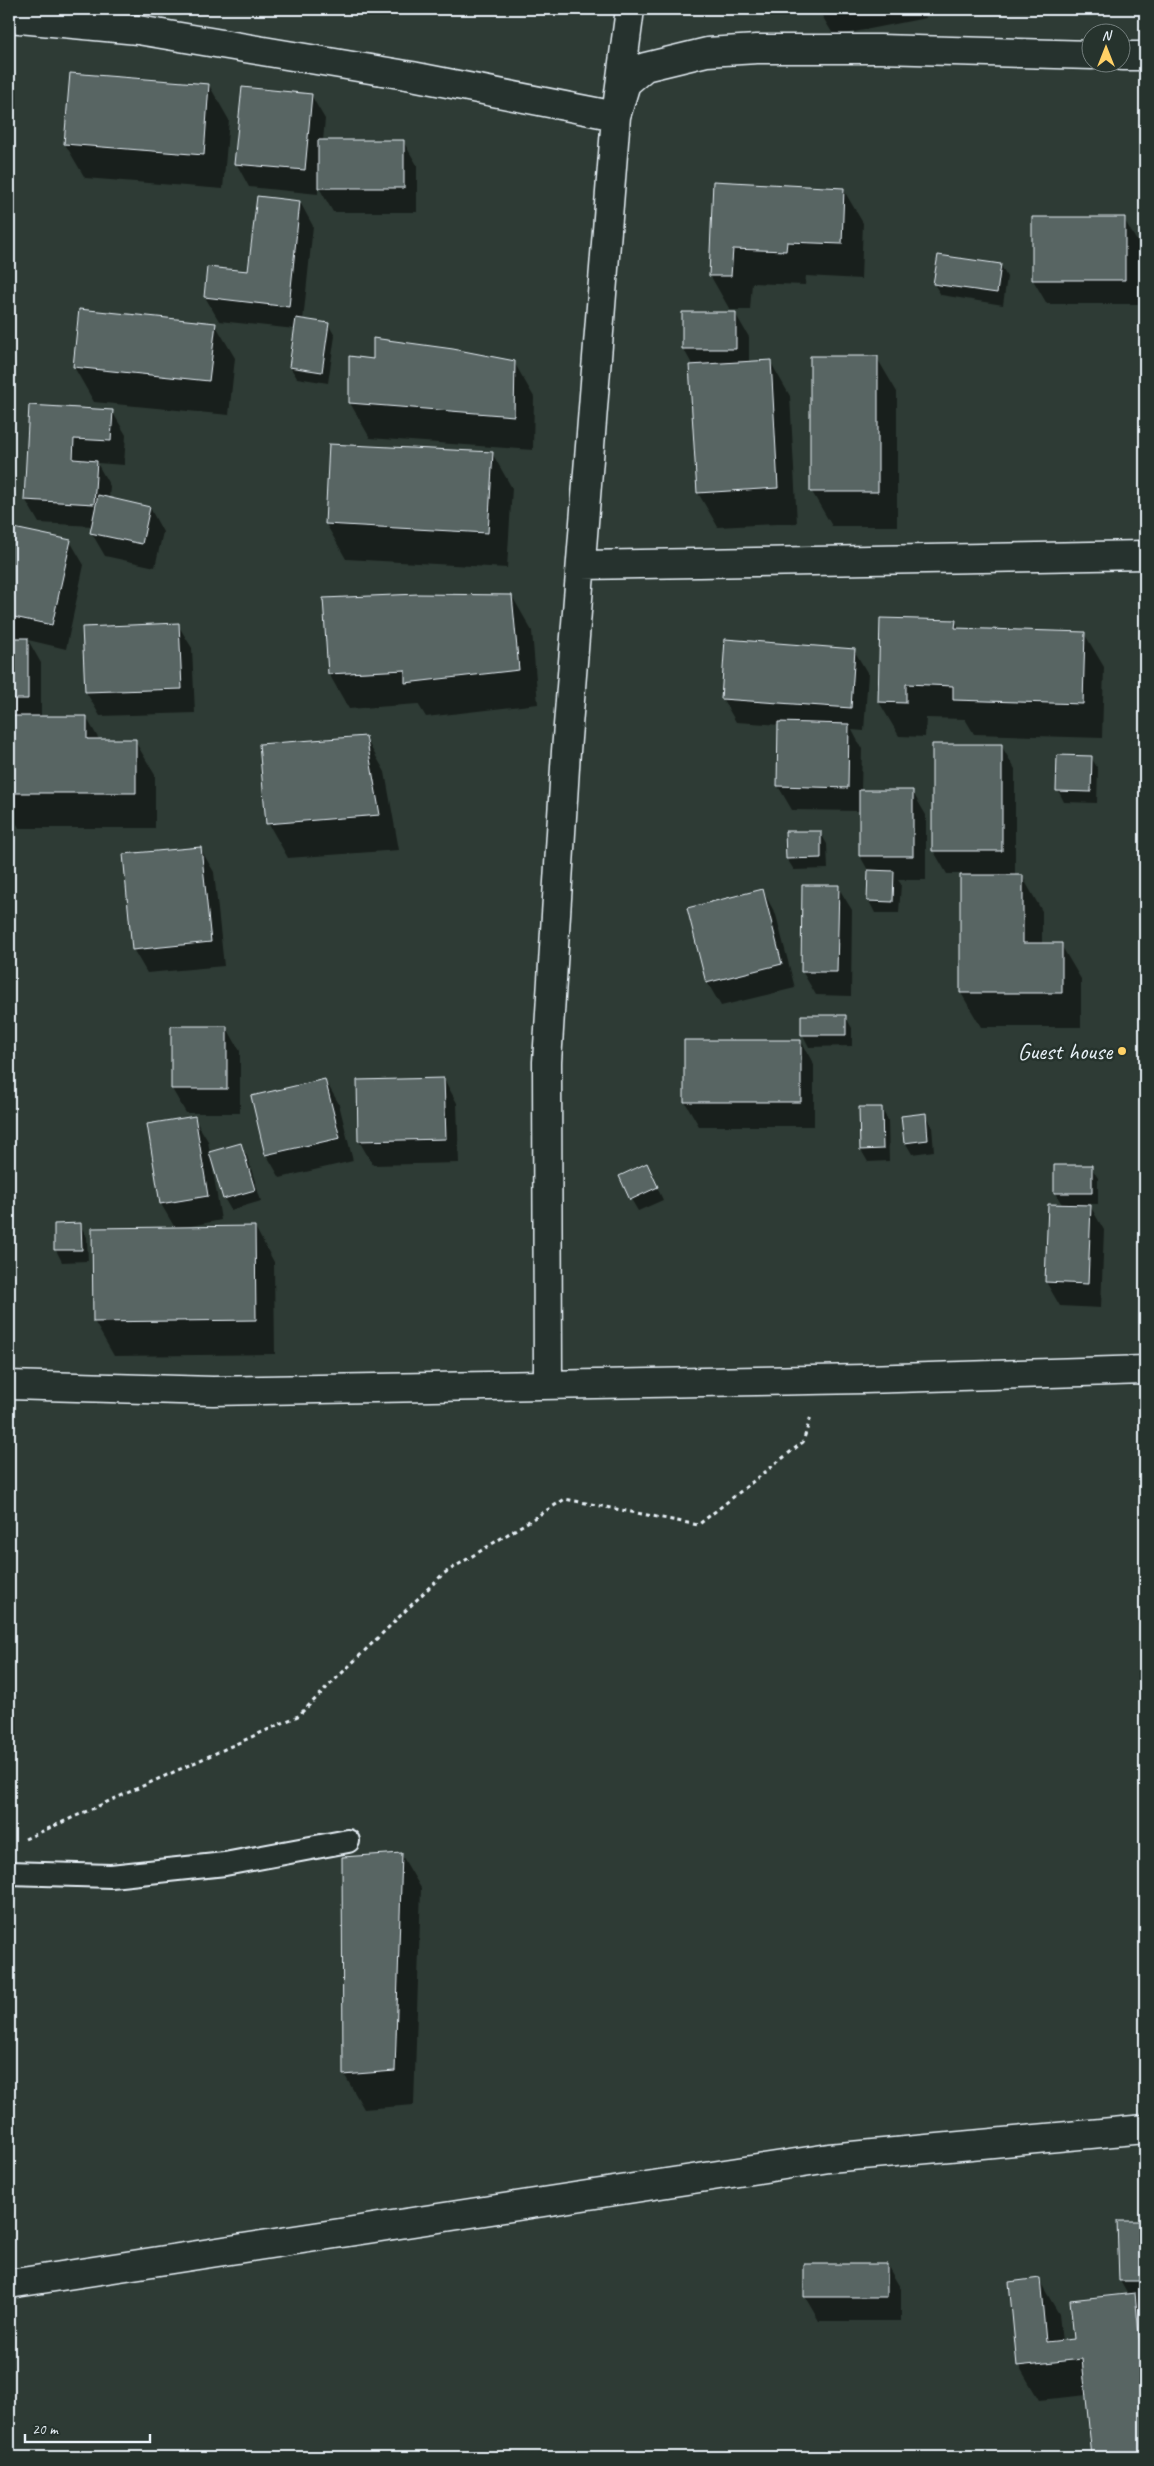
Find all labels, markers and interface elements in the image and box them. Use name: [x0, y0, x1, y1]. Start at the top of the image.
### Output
north arrow: [1082, 22, 1132, 72]
text: N: [1102, 27, 1113, 44]
place label: Guest house: [1017, 1036, 1114, 1066]
marker: Guest house: [1116, 1045, 1128, 1057]
scale bar: [25, 2411, 150, 2443]
text: 20 m: [32, 2420, 59, 2439]

